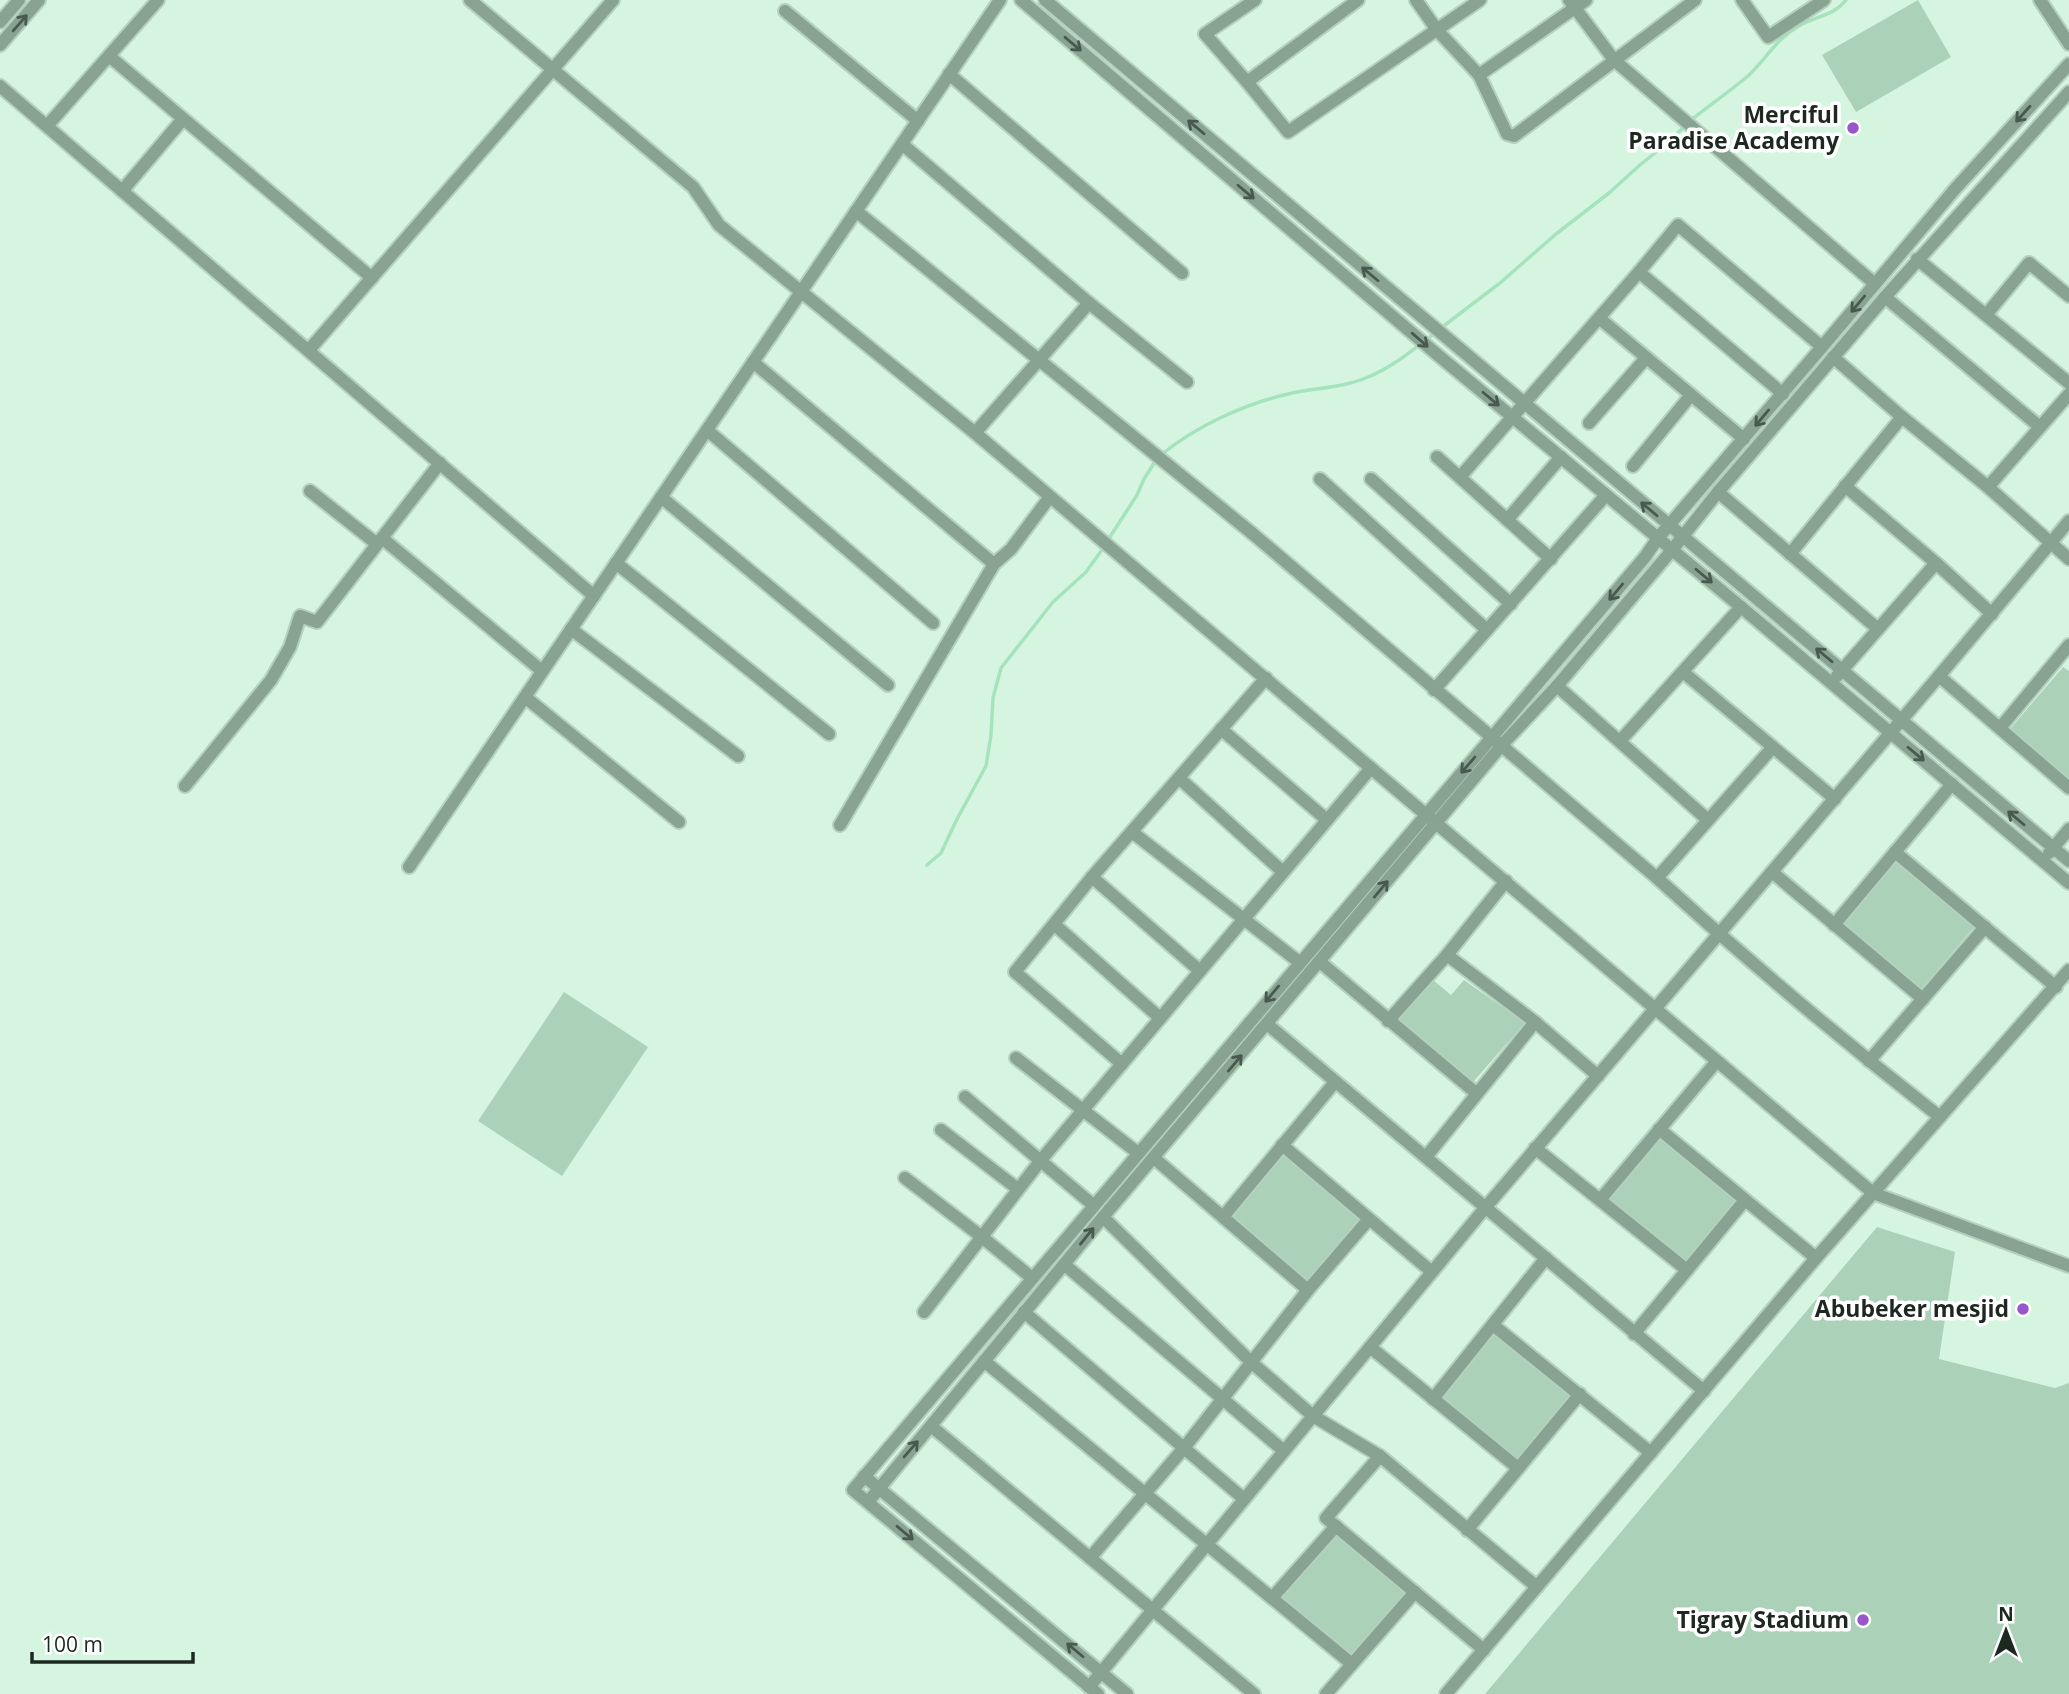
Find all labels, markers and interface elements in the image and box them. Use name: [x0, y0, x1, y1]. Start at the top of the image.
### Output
one-way arrow: [12, 14, 28, 32]
one-way arrow: [1064, 36, 1082, 52]
place label: Merciful Paradise Academy: [1628, 98, 1840, 156]
one-way arrow: [2015, 105, 2031, 123]
one-way arrow: [1187, 119, 1205, 135]
marker: Merciful Paradise Academy: [1845, 120, 1861, 136]
one-way arrow: [1237, 184, 1255, 199]
one-way arrow: [1361, 266, 1379, 282]
one-way arrow: [1850, 295, 1866, 313]
one-way arrow: [1411, 332, 1429, 348]
one-way arrow: [1482, 392, 1500, 407]
one-way arrow: [1754, 408, 1770, 426]
one-way arrow: [1640, 502, 1658, 518]
one-way arrow: [1695, 568, 1713, 584]
one-way arrow: [1608, 582, 1624, 600]
one-way arrow: [1815, 647, 1833, 663]
one-way arrow: [1906, 746, 1924, 762]
one-way arrow: [1460, 756, 1476, 774]
one-way arrow: [2008, 810, 2026, 825]
one-way arrow: [1373, 880, 1389, 898]
one-way arrow: [1265, 984, 1280, 1002]
one-way arrow: [1227, 1054, 1243, 1072]
one-way arrow: [1080, 1228, 1095, 1246]
place label: Abubeker mesjid: [1815, 1292, 2009, 1324]
marker: Abubeker mesjid: [2015, 1301, 2031, 1317]
one-way arrow: [903, 1440, 919, 1458]
one-way arrow: [896, 1525, 914, 1541]
north arrow: [1971, 1596, 2041, 1666]
text: N: [1998, 1601, 2014, 1627]
place label: Tigray Stadium: [1676, 1603, 1849, 1635]
marker: Tigray Stadium: [1855, 1612, 1871, 1628]
scale bar: [32, 1620, 192, 1664]
text: 100 m: [42, 1630, 103, 1658]
one-way arrow: [1066, 1642, 1084, 1658]

